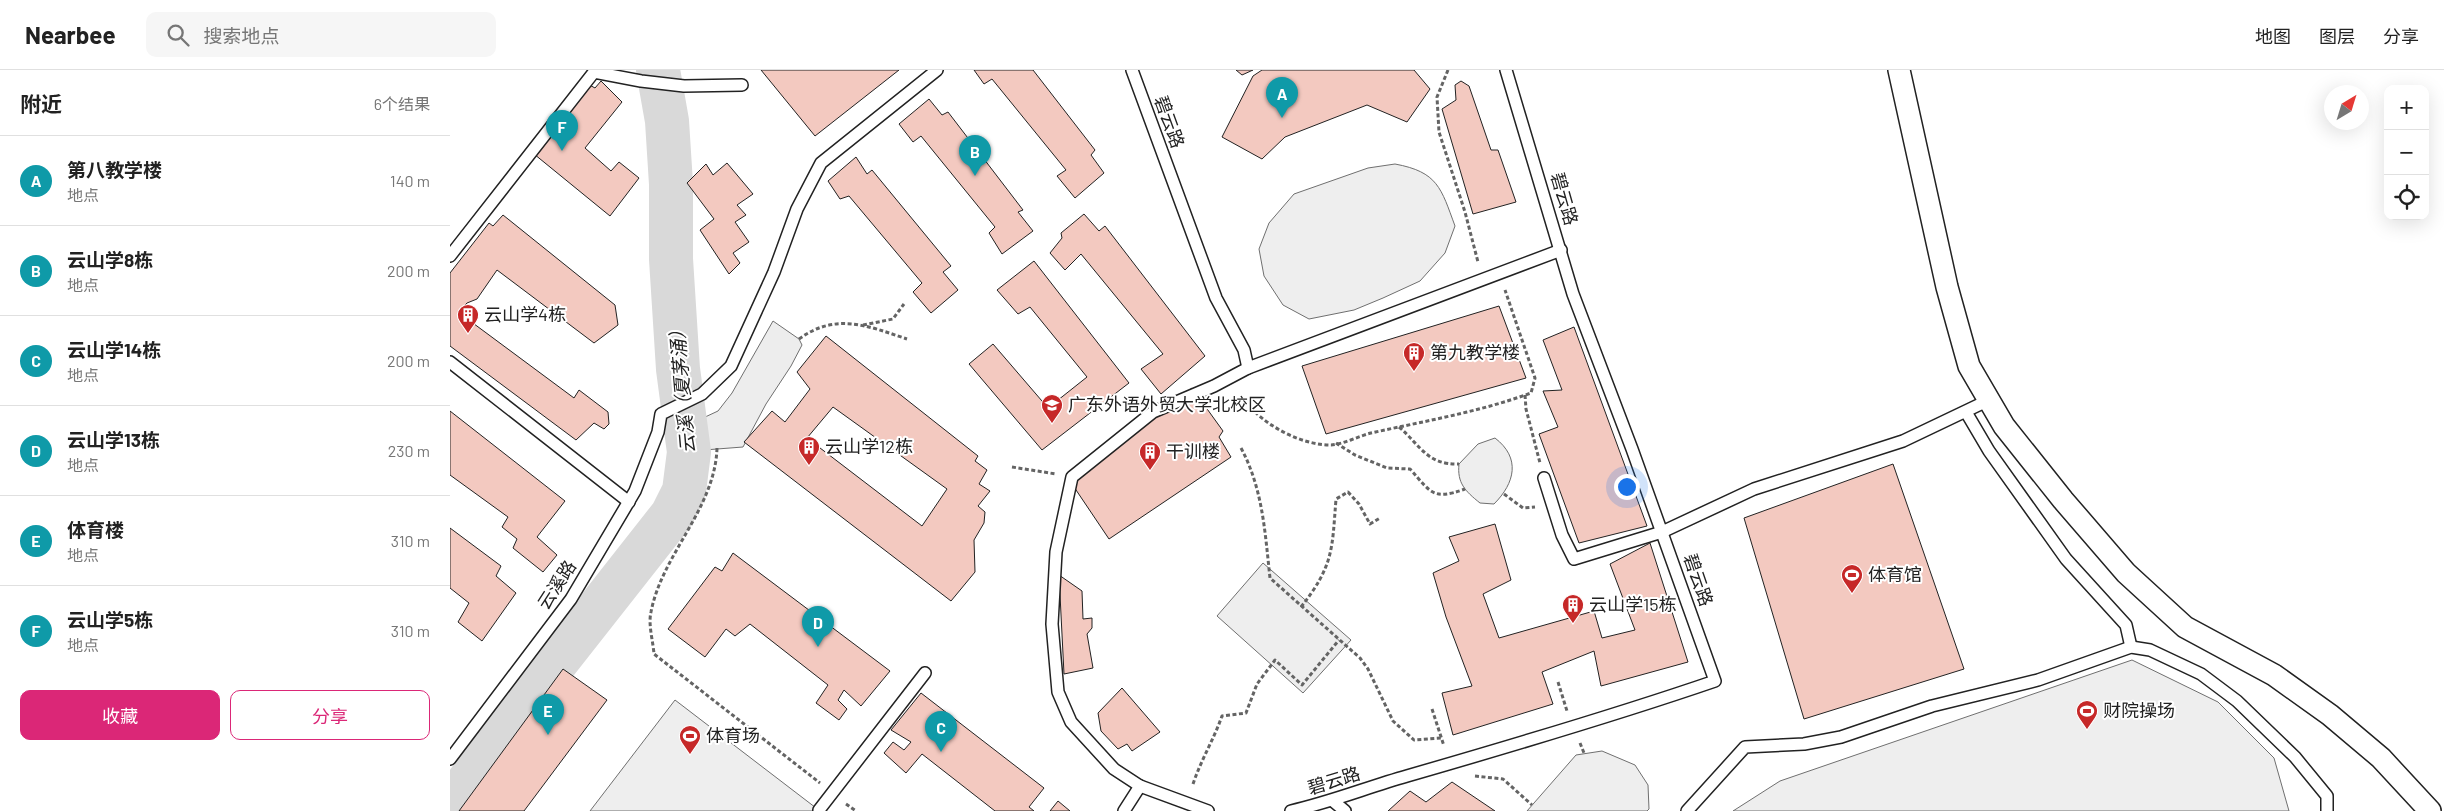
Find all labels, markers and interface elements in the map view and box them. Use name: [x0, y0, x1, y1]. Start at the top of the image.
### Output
search box: [146, 12, 496, 57]
text: Nearbee: [25, 20, 116, 49]
icon: search: [164, 21, 192, 49]
text: 搜索地点: [204, 24, 280, 47]
text: 地图: [2255, 25, 2291, 47]
text: 图层: [2319, 25, 2355, 47]
text: 分享: [2383, 25, 2419, 47]
pin: A: [1266, 77, 1298, 118]
north arrow: [2324, 85, 2369, 130]
map controls: [2384, 85, 2429, 220]
button: +: [2384, 85, 2429, 130]
text: 附近: [20, 91, 62, 116]
street label: 碧云路: [1150, 93, 1190, 151]
text: 6个结果: [374, 94, 430, 113]
pin: F: [546, 110, 578, 151]
button: −: [2384, 130, 2429, 175]
pin: B: [959, 135, 991, 176]
text: 第八教学楼: [67, 158, 162, 181]
street label: 碧云路: [1547, 170, 1583, 228]
text: A: [31, 171, 41, 190]
text: 140 m: [390, 171, 430, 190]
button: locate: [2384, 175, 2429, 220]
text: 地点: [67, 185, 99, 204]
text: 云山学8栋: [67, 248, 153, 271]
text: B: [31, 261, 41, 280]
text: 200 m: [387, 261, 430, 280]
text: 地点: [67, 275, 99, 294]
building icon: 云山学4栋: [456, 303, 480, 334]
place label: 云山学4栋: [484, 303, 566, 325]
water label: 云溪（夏茅涌）: [664, 320, 699, 454]
text: 云山学14栋: [67, 338, 161, 361]
building icon: 第九教学楼: [1402, 341, 1426, 372]
place label: 第九教学楼: [1430, 341, 1520, 363]
text: C: [31, 351, 41, 370]
text: 200 m: [387, 351, 430, 370]
text: 地点: [67, 365, 99, 384]
school or university icon: 广东外语外贸大学北校区: [1040, 393, 1064, 424]
place label: 广东外语外贸大学北校区: [1068, 393, 1266, 415]
text: 云山学13栋: [67, 428, 160, 451]
building icon: 云山学12栋: [797, 435, 821, 466]
place label: 云山学12栋: [825, 435, 913, 457]
building icon: 干训楼: [1138, 440, 1162, 471]
place label: 干训楼: [1166, 440, 1220, 462]
text: D: [31, 441, 41, 460]
text: 230 m: [388, 441, 430, 460]
text: 地点: [67, 455, 99, 474]
your location: [1614, 474, 1640, 500]
text: 体育楼: [67, 518, 124, 541]
text: E: [31, 531, 41, 550]
text: 310 m: [391, 531, 430, 550]
text: 地点: [67, 545, 99, 564]
street label: 碧云路: [1680, 551, 1718, 609]
street label: 云溪路: [532, 556, 580, 613]
sports icon: 体育馆: [1840, 563, 1864, 594]
place label: 体育馆: [1868, 563, 1922, 585]
building icon: 云山学15栋: [1561, 593, 1585, 624]
place label: 云山学15栋: [1589, 593, 1677, 615]
pin: D: [802, 606, 834, 647]
text: 云山学5栋: [67, 608, 153, 631]
text: F: [32, 621, 40, 640]
text: 310 m: [391, 621, 430, 640]
text: 地点: [67, 635, 99, 654]
button: 收藏: [20, 690, 220, 740]
button: 分享: [230, 690, 430, 740]
pin: E: [532, 694, 564, 735]
sports icon: 财院操场: [2075, 699, 2099, 730]
place label: 财院操场: [2103, 699, 2175, 721]
pin: C: [925, 711, 957, 752]
sports icon: 体育场: [678, 724, 702, 755]
place label: 体育场: [706, 724, 760, 746]
street label: 碧云路: [1305, 762, 1363, 798]

